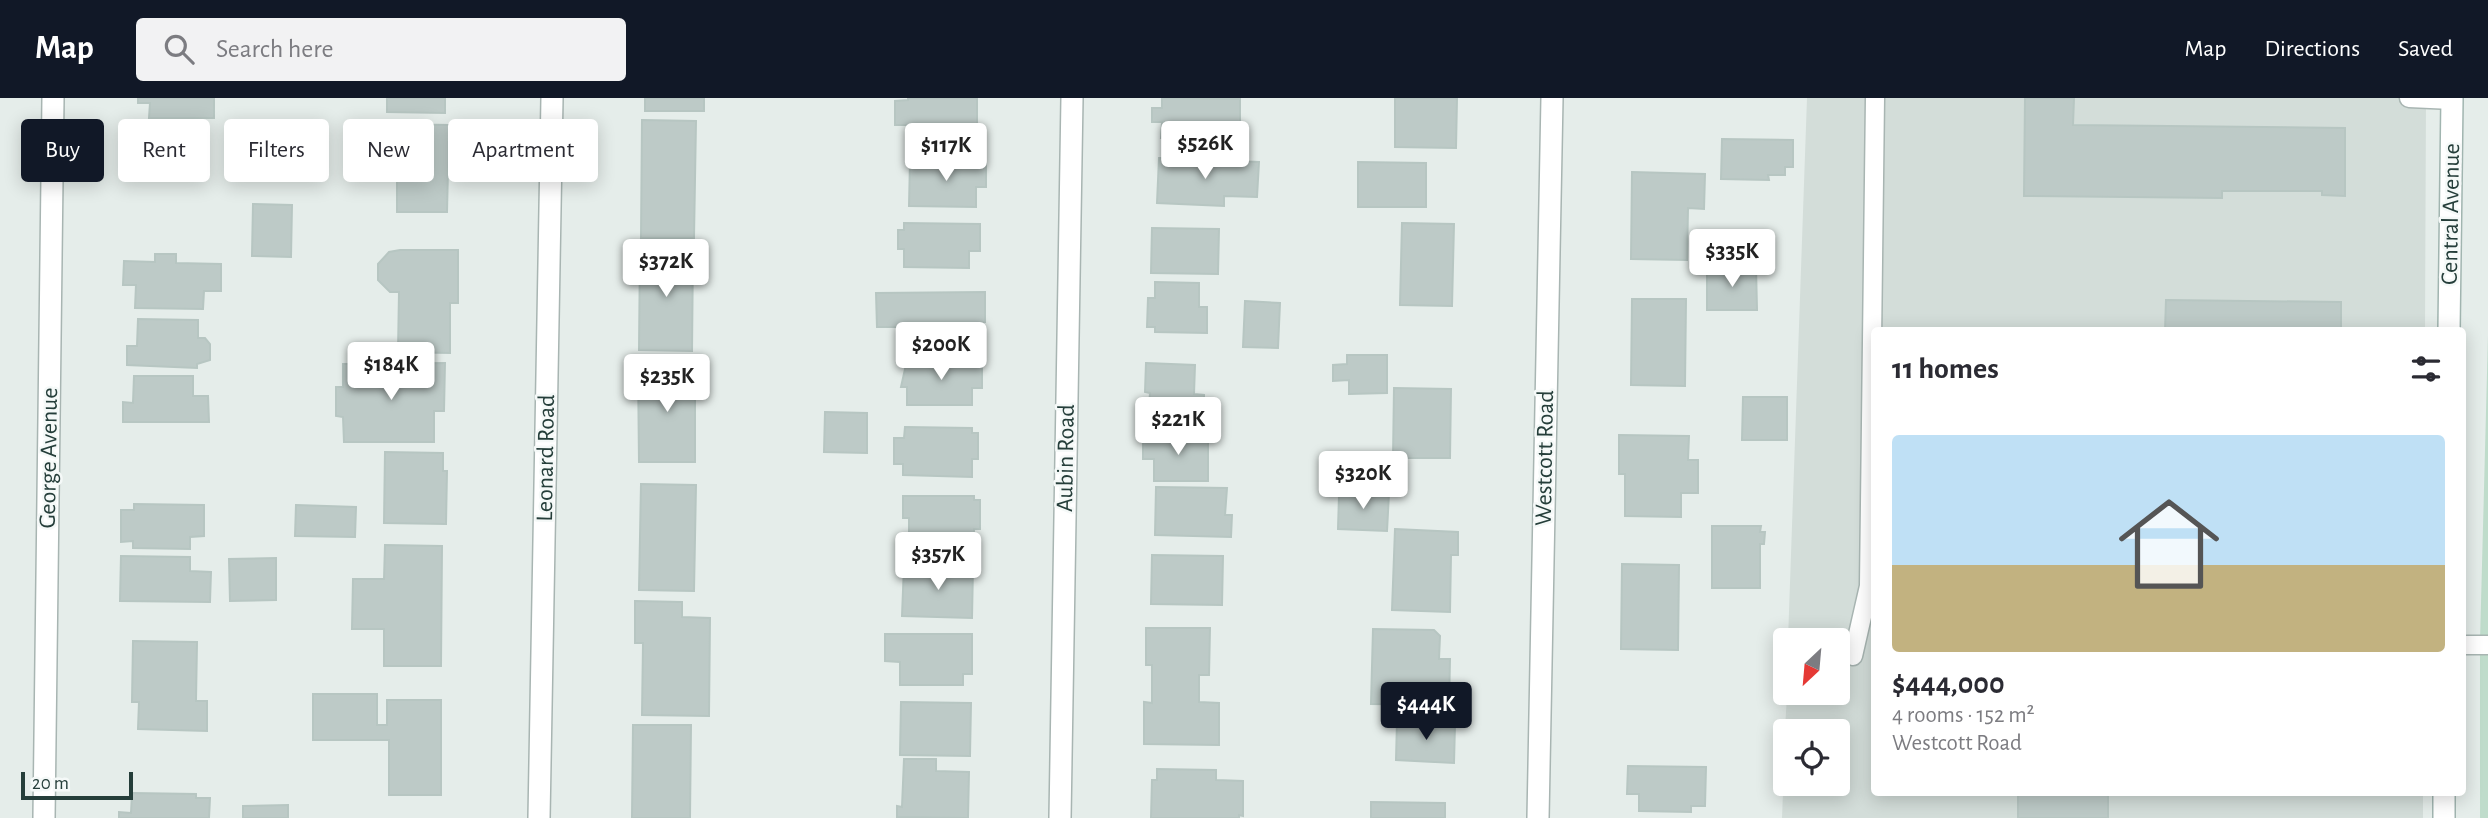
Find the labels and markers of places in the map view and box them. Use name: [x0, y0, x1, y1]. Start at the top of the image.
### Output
pin: $526K: [1156, 122, 1254, 181]
pin: $117K: [897, 123, 995, 183]
pin: $335K: [1683, 230, 1781, 289]
pin: $372K: [617, 240, 715, 299]
pin: $200K: [892, 322, 990, 382]
pin: $184K: [342, 342, 440, 402]
pin: $235K: [618, 354, 716, 414]
pin: $221K: [1129, 398, 1227, 457]
pin: $320K: [1314, 452, 1412, 511]
pin: $357K: [889, 532, 987, 592]
pin: $444K: [1377, 682, 1475, 742]

